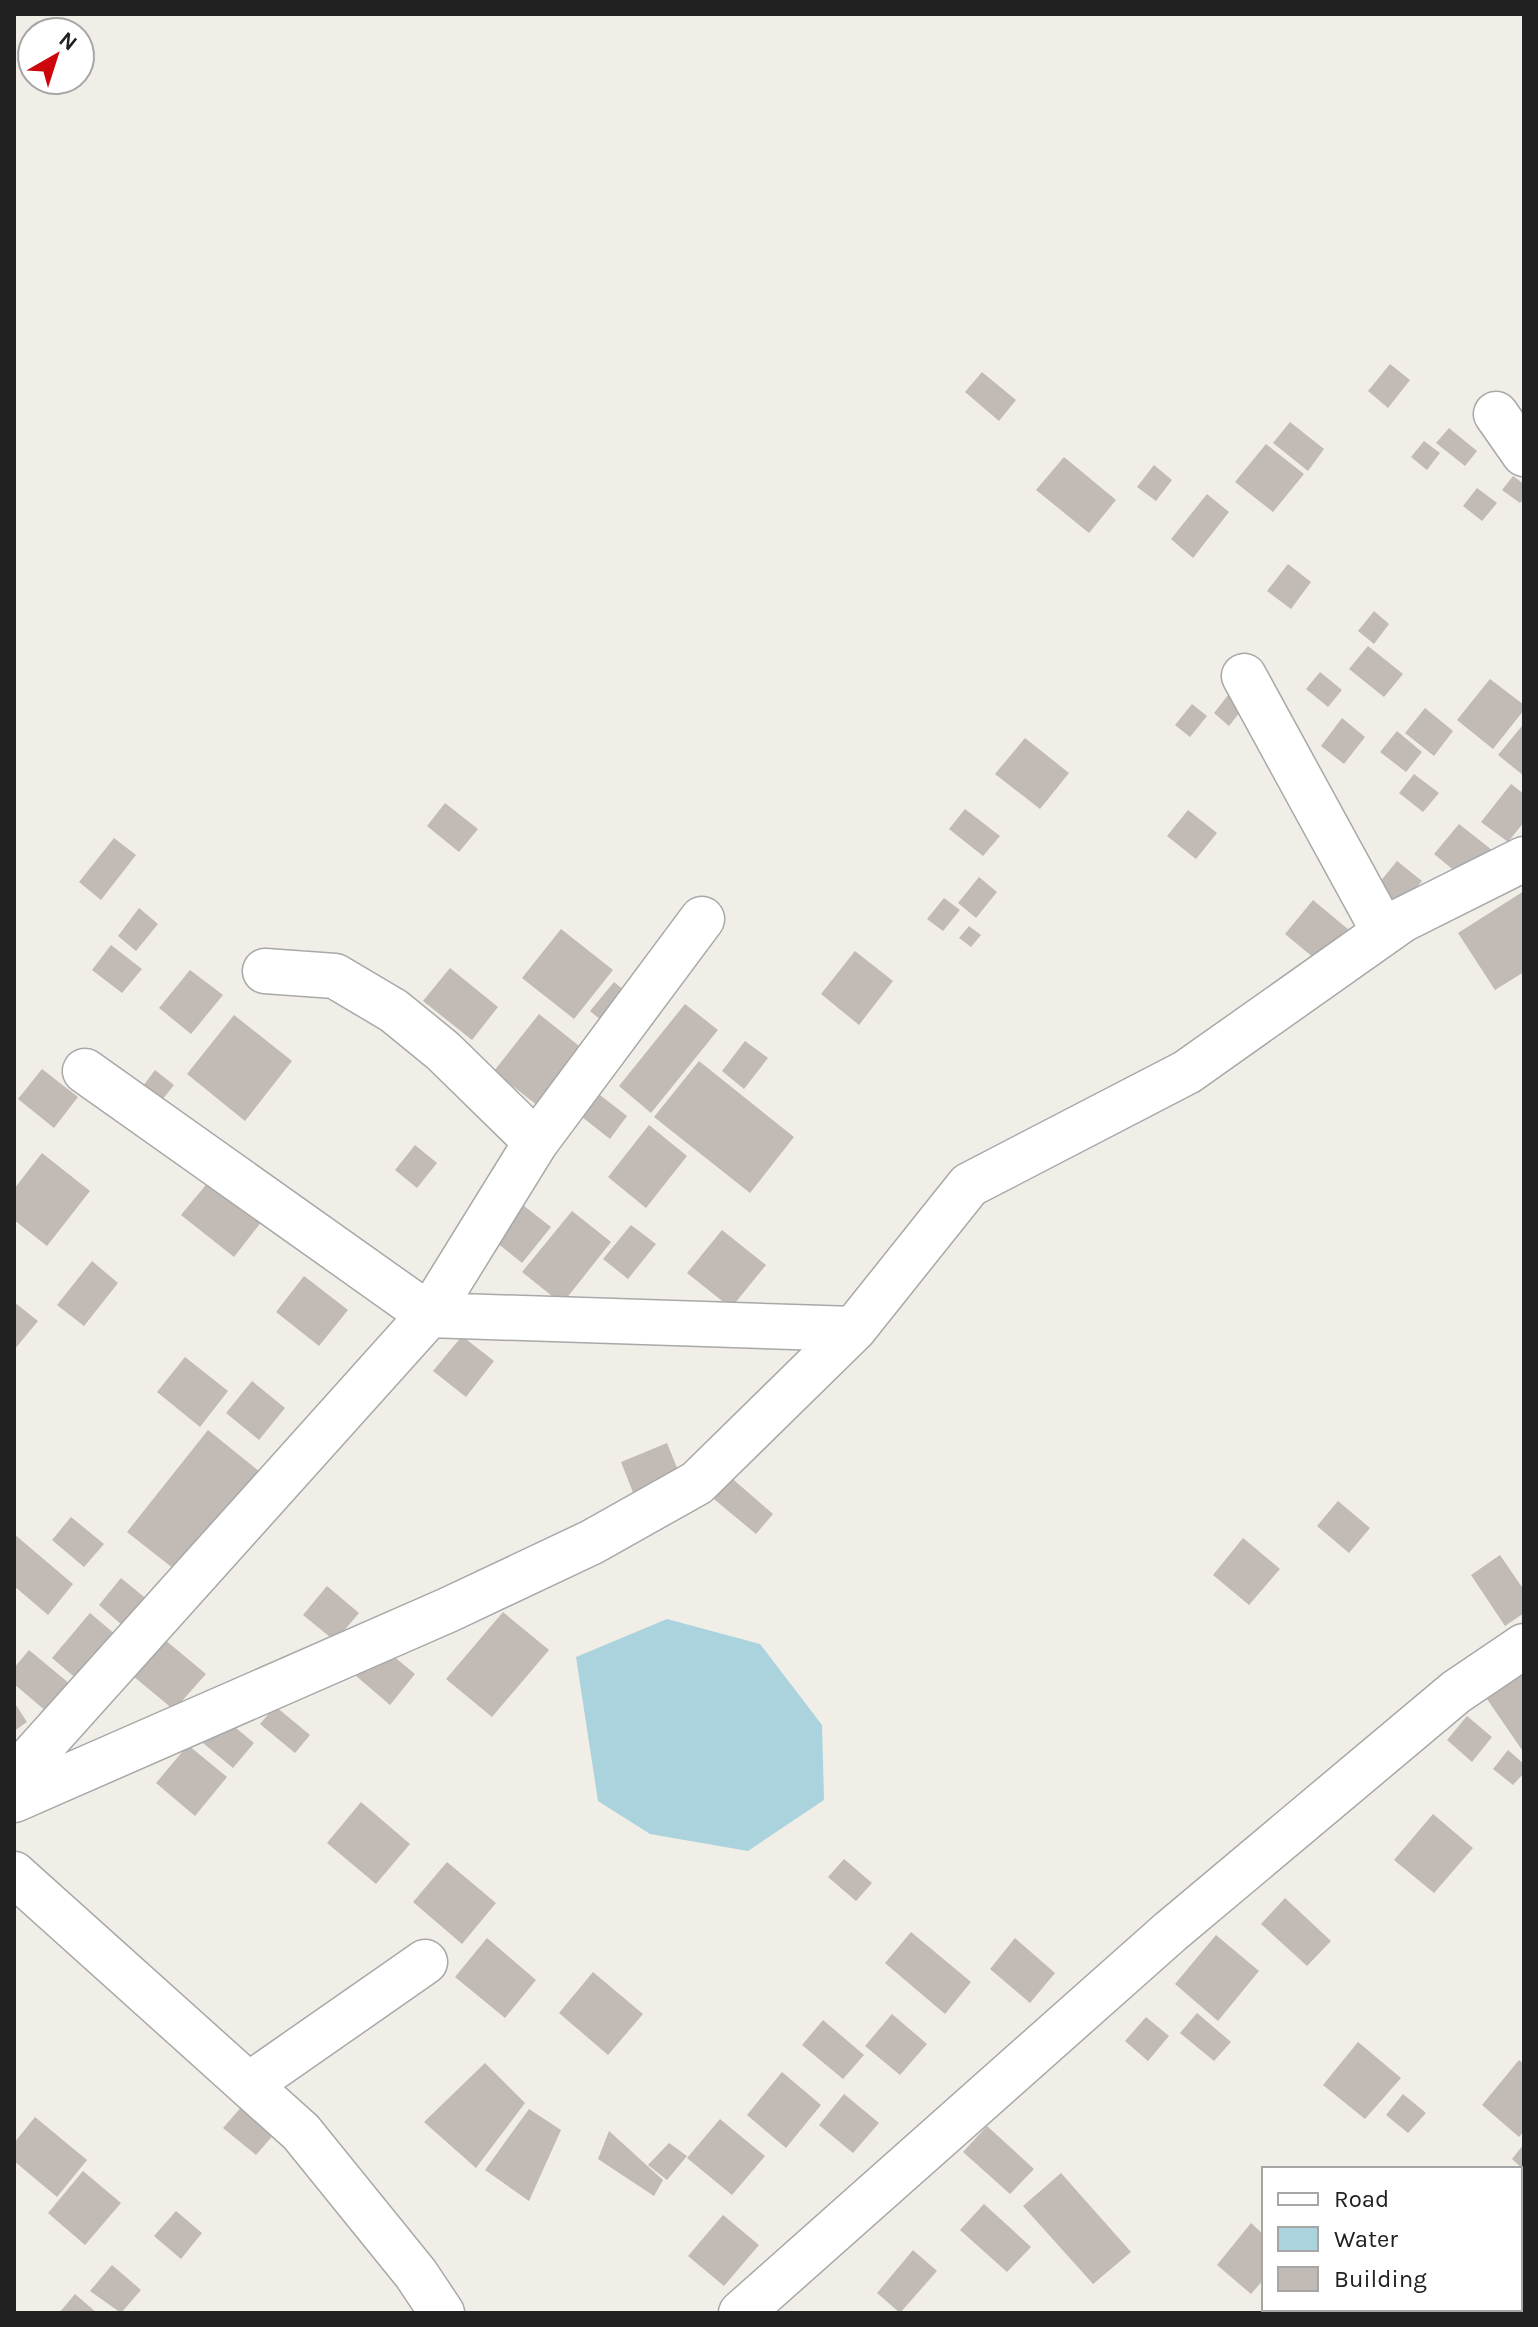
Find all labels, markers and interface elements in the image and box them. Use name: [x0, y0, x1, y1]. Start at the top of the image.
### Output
north arrow: [16, 16, 96, 96]
text: N: [54, 26, 82, 56]
legend: [1262, 2167, 1522, 2311]
text: Road: [1334, 2185, 1389, 2213]
text: Water: [1334, 2225, 1398, 2253]
text: Building: [1334, 2265, 1427, 2293]

